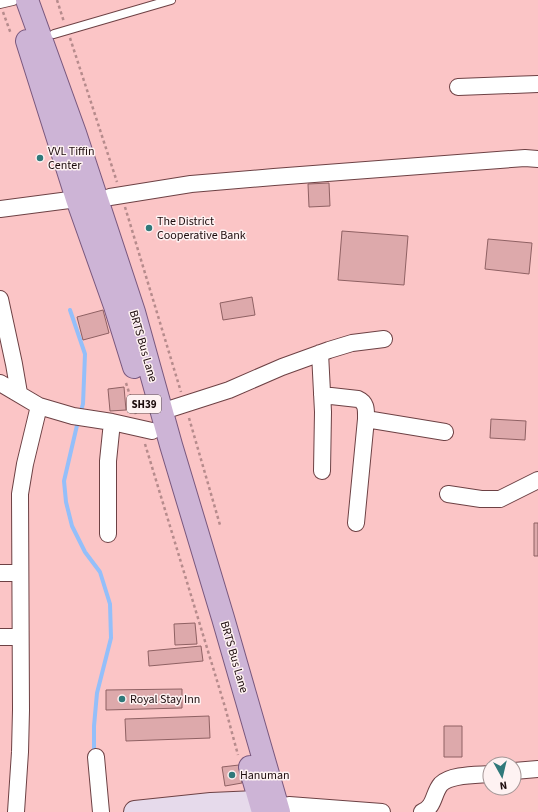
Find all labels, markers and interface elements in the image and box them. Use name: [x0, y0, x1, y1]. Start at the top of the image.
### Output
place label: VVL Tiffin Center: [48, 143, 95, 174]
marker: VVL Tiffin Center: [35, 153, 45, 163]
place label: The District Cooperative Bank: [157, 213, 246, 244]
marker: The District Cooperative Bank: [144, 223, 154, 233]
street label: BRTS Bus Lane: [125, 308, 161, 384]
road number: SH39: [127, 395, 161, 413]
street label: BRTS Bus Lane: [216, 619, 252, 695]
place label: Royal Stay Inn: [130, 691, 200, 708]
marker: Royal Stay Inn: [117, 694, 127, 704]
north arrow: [482, 756, 522, 796]
place label: Hanuman: [240, 767, 290, 784]
marker: Hanuman: [227, 770, 237, 780]
text: N: [499, 777, 508, 793]

